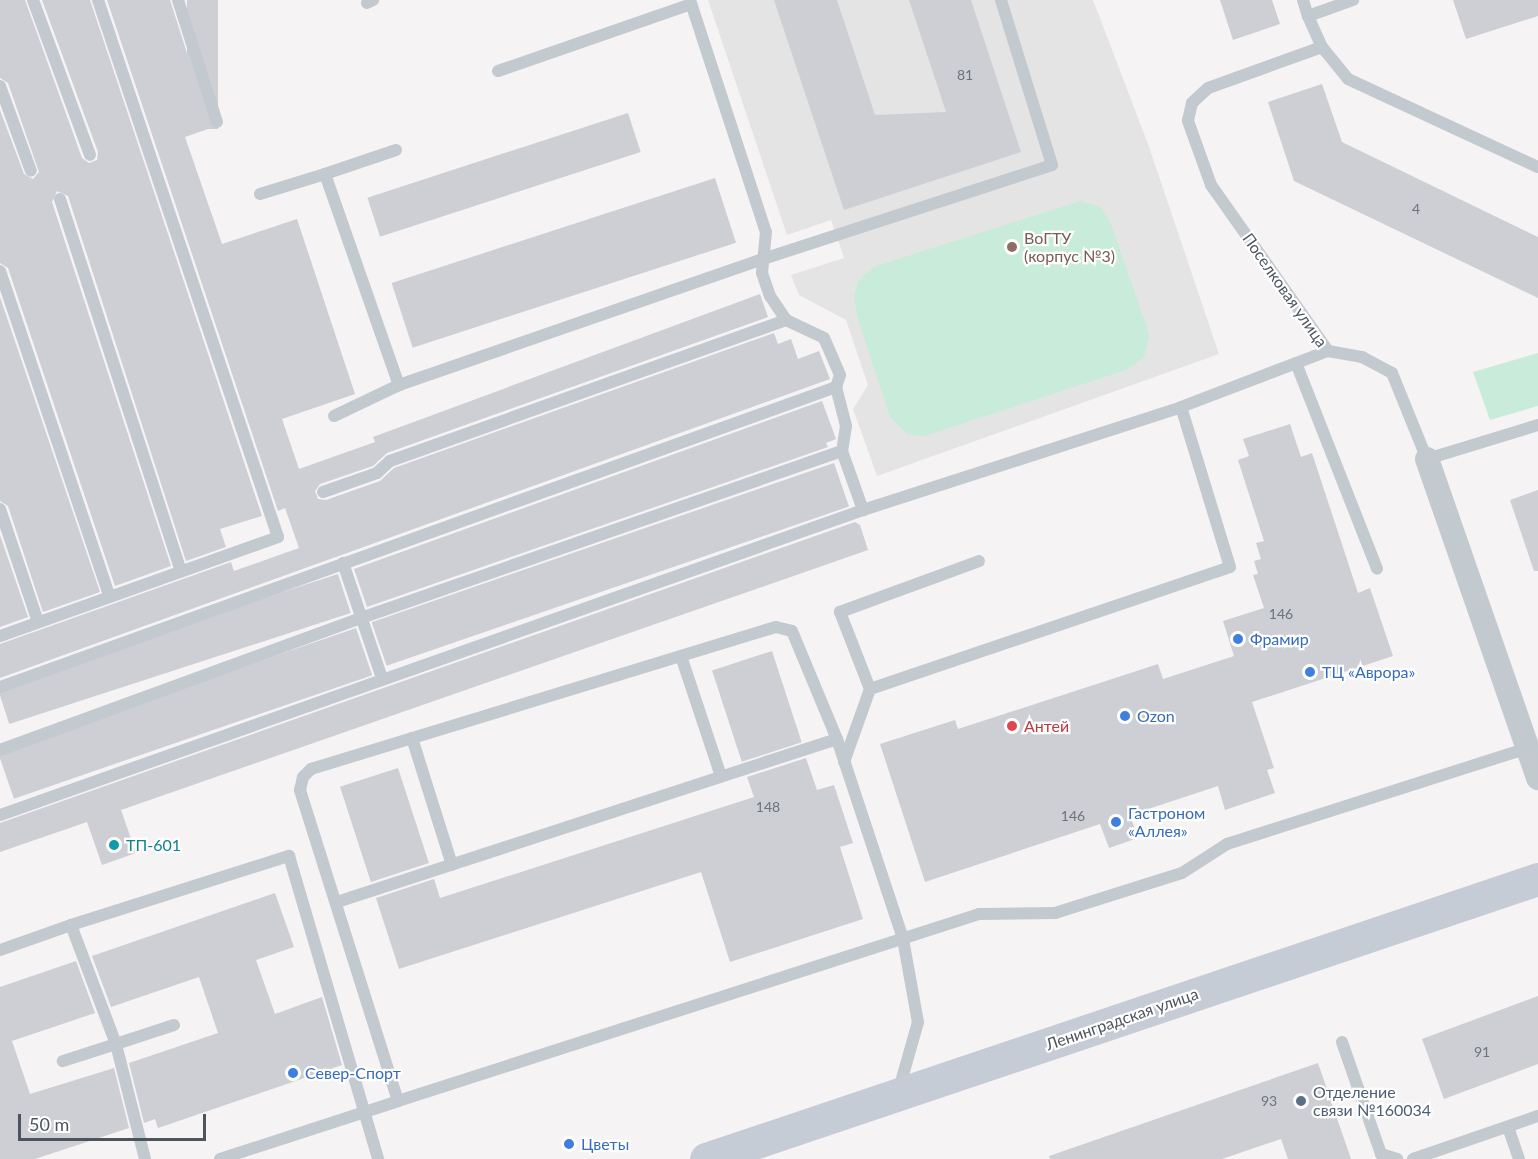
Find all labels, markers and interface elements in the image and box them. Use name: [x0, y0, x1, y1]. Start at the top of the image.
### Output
house number: 81: [957, 67, 973, 83]
house number: 4: [1412, 201, 1420, 217]
place label: ВоГТУ (корпус №3): [1024, 228, 1115, 266]
street label: Поселковая улица: [1239, 229, 1331, 351]
marker: ВоГТУ (корпус №3): [1005, 240, 1019, 254]
house number: 146: [1269, 606, 1293, 622]
place label: Фрамир: [1250, 629, 1309, 649]
marker: Фрамир: [1231, 632, 1245, 646]
place label: ТЦ «Аврора»: [1322, 662, 1415, 682]
marker: ТЦ «Аврора»: [1303, 665, 1317, 679]
place label: Ozon: [1137, 706, 1175, 726]
marker: Ozon: [1118, 709, 1132, 723]
place label: Антей: [1024, 716, 1069, 736]
marker: Антей: [1005, 719, 1019, 733]
house number: 148: [756, 799, 780, 815]
place label: Гастроном «Аллея»: [1128, 803, 1205, 841]
house number: 146: [1061, 808, 1085, 824]
marker: Гастроном «Аллея»: [1109, 815, 1123, 829]
place label: ТП-601: [126, 835, 181, 855]
marker: ТП-601: [107, 838, 121, 852]
street label: Ленинградская улица: [1043, 984, 1201, 1054]
house number: 91: [1474, 1044, 1490, 1060]
place label: Север-Спорт: [305, 1063, 401, 1083]
marker: Север-Спорт: [286, 1066, 300, 1080]
place label: Отделение связи №160034: [1313, 1082, 1431, 1120]
house number: 93: [1261, 1093, 1277, 1109]
marker: Отделение связи №160034: [1294, 1094, 1308, 1108]
scale bar: [21, 1102, 208, 1140]
text: 50 m: [29, 1113, 69, 1135]
place label: Цветы: [581, 1134, 629, 1154]
marker: Цветы: [562, 1137, 576, 1151]

